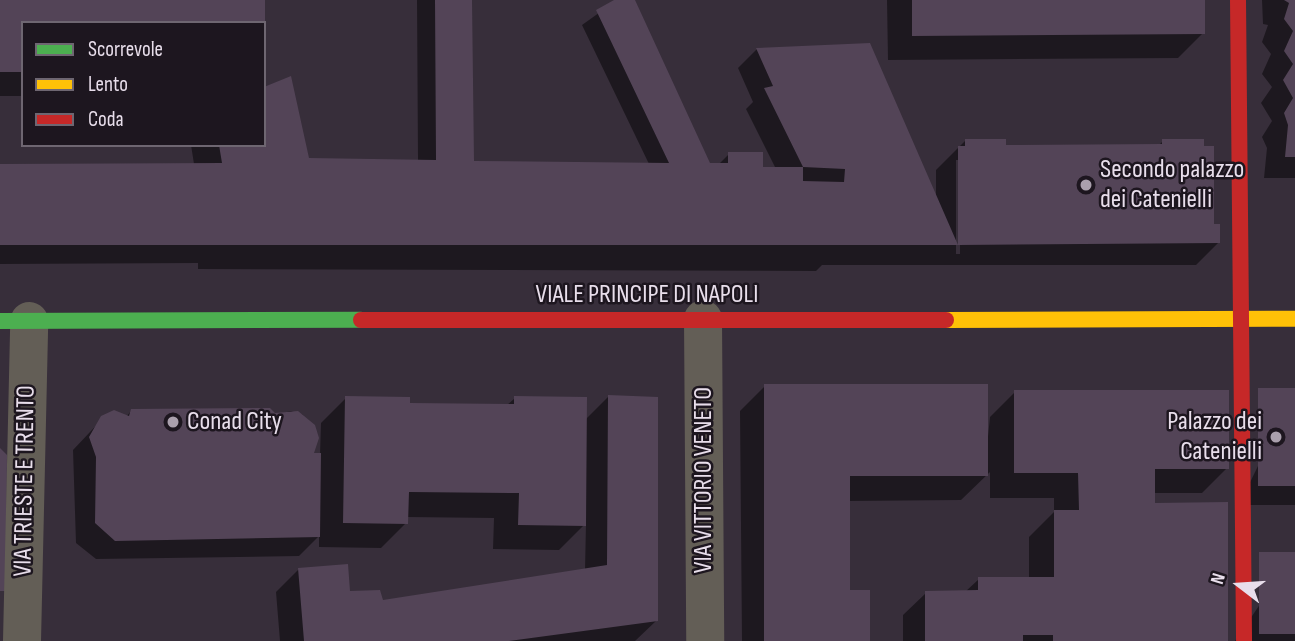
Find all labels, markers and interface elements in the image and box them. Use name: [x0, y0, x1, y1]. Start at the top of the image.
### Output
legend: [21, 21, 266, 147]
text: Scorrevole: [88, 37, 163, 62]
text: Lento: [88, 72, 128, 97]
text: Coda: [88, 107, 124, 132]
place label: Secondo palazzo dei Catenielli: [1100, 154, 1244, 216]
marker: Secondo palazzo dei Catenielli: [1078, 177, 1094, 193]
street label: VIALE PRINCIPE DI NAPOLI: [536, 279, 758, 311]
street label: VIA TRIESTE E TRENTO: [8, 385, 42, 577]
street label: VIA VITTORIO VENETO: [688, 387, 720, 573]
place label: Conad City: [187, 406, 282, 438]
place label: Palazzo dei Catenielli: [1167, 406, 1262, 467]
marker: Conad City: [165, 414, 181, 430]
marker: Palazzo dei Catenielli: [1268, 429, 1284, 445]
north arrow: [1204, 550, 1274, 620]
text: N: [1206, 570, 1231, 587]

